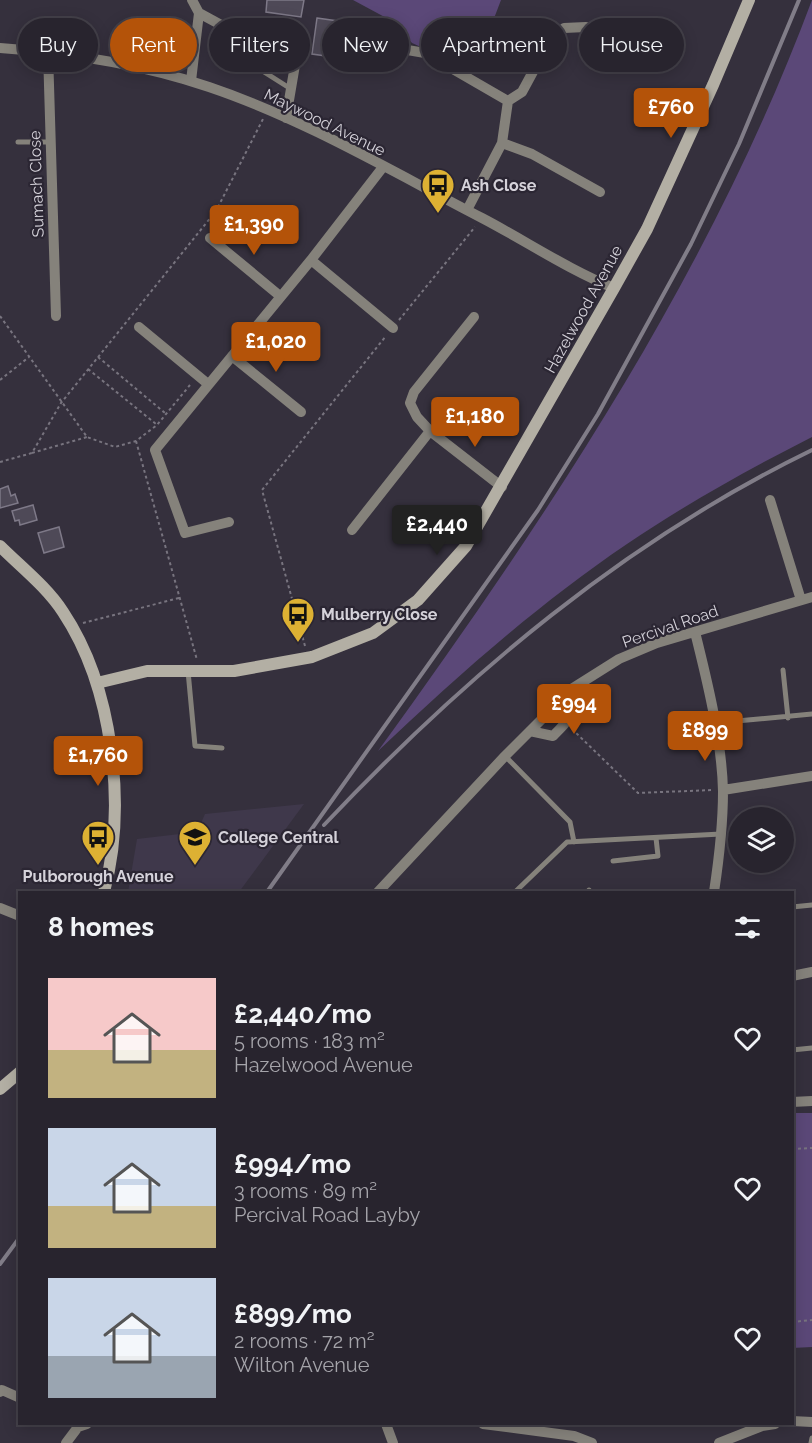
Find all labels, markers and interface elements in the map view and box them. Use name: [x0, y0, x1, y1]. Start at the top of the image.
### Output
chip: Buy: [18, 18, 98, 72]
chip: Rent: [110, 18, 197, 72]
chip: Filters: [209, 18, 310, 72]
chip: New: [322, 18, 409, 72]
chip: Apartment: [421, 18, 567, 72]
chip: House: [579, 18, 684, 72]
street label: Maywood Avenue: [261, 85, 389, 160]
pin: £760: [635, 88, 707, 139]
text: £760: [648, 95, 694, 119]
street label: Sumach Close: [25, 130, 48, 238]
bus stop icon: Ash Close: [420, 167, 456, 214]
place label: Ash Close: [461, 176, 537, 195]
pin: £1,390: [205, 205, 303, 256]
text: £1,390: [224, 212, 284, 236]
street label: Hazelwood Avenue: [540, 242, 626, 376]
pin: £1,020: [227, 322, 325, 373]
text: £1,020: [245, 329, 307, 353]
pin: £1,180: [426, 397, 524, 448]
text: £1,180: [445, 404, 505, 428]
pin: £2,440: [388, 505, 486, 556]
text: £2,440: [406, 512, 468, 536]
bus stop icon: Mulberry Close: [280, 596, 316, 643]
street label: Percival Road: [620, 601, 721, 652]
place label: Mulberry Close: [321, 605, 438, 624]
pin: £994: [538, 684, 610, 735]
text: £994: [551, 691, 597, 715]
pin: £899: [669, 711, 741, 762]
text: £899: [682, 718, 728, 742]
pin: £1,760: [49, 736, 147, 787]
text: £1,760: [68, 743, 128, 767]
map controls: [728, 807, 794, 873]
button: layers: [728, 807, 794, 873]
bus stop icon: Pulborough Avenue: [80, 819, 116, 866]
school or university icon: College Central: [177, 819, 213, 866]
place label: College Central: [218, 828, 340, 847]
place label: Pulborough Avenue: [22, 867, 174, 886]
icon: filters: [731, 911, 764, 944]
text: 8 homes: [48, 912, 154, 942]
text: £2,440/mo: [234, 999, 372, 1029]
icon: home: [96, 1002, 168, 1074]
icon: heart: [731, 1022, 764, 1055]
text: 5 rooms · 183 m²: [234, 1029, 385, 1053]
text: Hazelwood Avenue: [234, 1053, 413, 1077]
text: £994/mo: [234, 1149, 351, 1179]
icon: home: [96, 1152, 168, 1224]
icon: heart: [731, 1172, 764, 1205]
text: 3 rooms · 89 m²: [234, 1179, 377, 1203]
text: Percival Road Layby: [234, 1203, 420, 1227]
text: £899/mo: [234, 1299, 352, 1329]
icon: home: [96, 1302, 168, 1374]
icon: heart: [731, 1322, 764, 1355]
text: 2 rooms · 72 m²: [234, 1329, 374, 1353]
text: Wilton Avenue: [234, 1353, 369, 1377]

